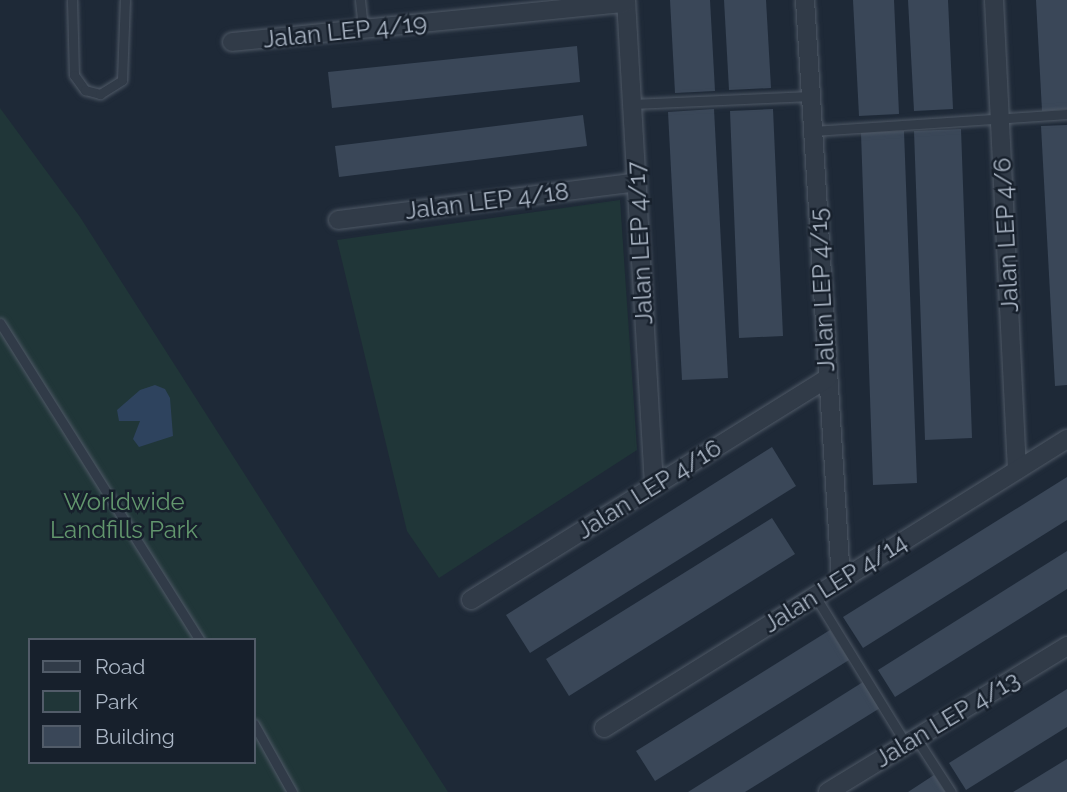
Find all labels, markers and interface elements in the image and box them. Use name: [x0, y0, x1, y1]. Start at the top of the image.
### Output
street label: Jalan LEP 4/19: [261, 8, 429, 54]
street label: Jalan LEP 4/6: [988, 157, 1024, 313]
street label: Jalan LEP 4/17: [621, 160, 659, 326]
street label: Jalan LEP 4/18: [403, 177, 571, 225]
street label: Jalan LEP 4/15: [803, 207, 841, 373]
street label: Jalan LEP 4/16: [571, 433, 727, 545]
park label: Worldwide Landfills Park: [50, 488, 198, 544]
street label: Jalan LEP 4/14: [758, 527, 912, 639]
legend: [28, 638, 256, 764]
text: Road: [95, 654, 145, 679]
street label: Jalan LEP 4/13: [869, 664, 1025, 774]
text: Park: [95, 689, 138, 714]
text: Building: [95, 724, 175, 749]

